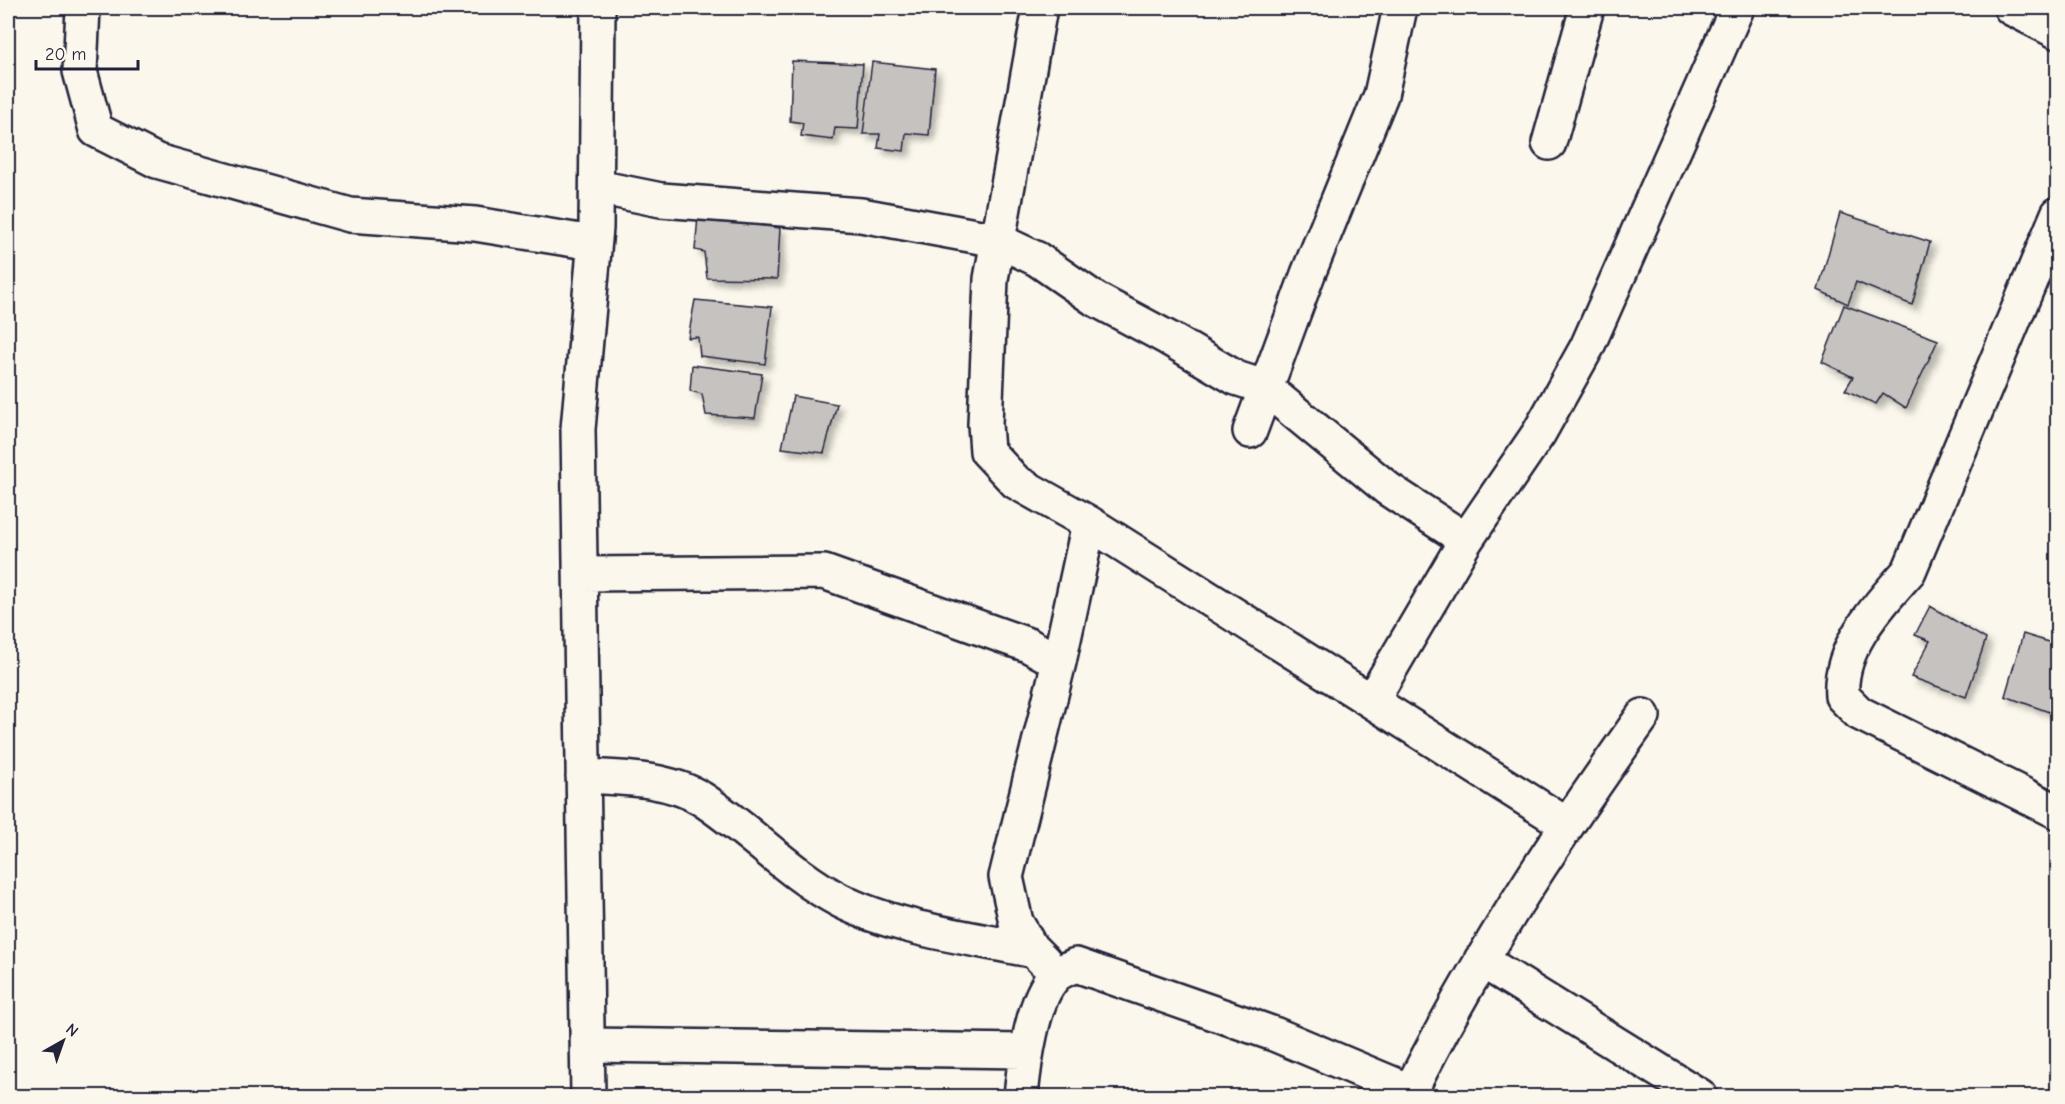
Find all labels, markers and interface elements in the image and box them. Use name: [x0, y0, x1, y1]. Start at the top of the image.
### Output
scale bar: [36, 33, 138, 71]
text: 20 m: [45, 44, 86, 65]
north arrow: [33, 1011, 93, 1071]
text: N: [62, 1020, 82, 1041]

